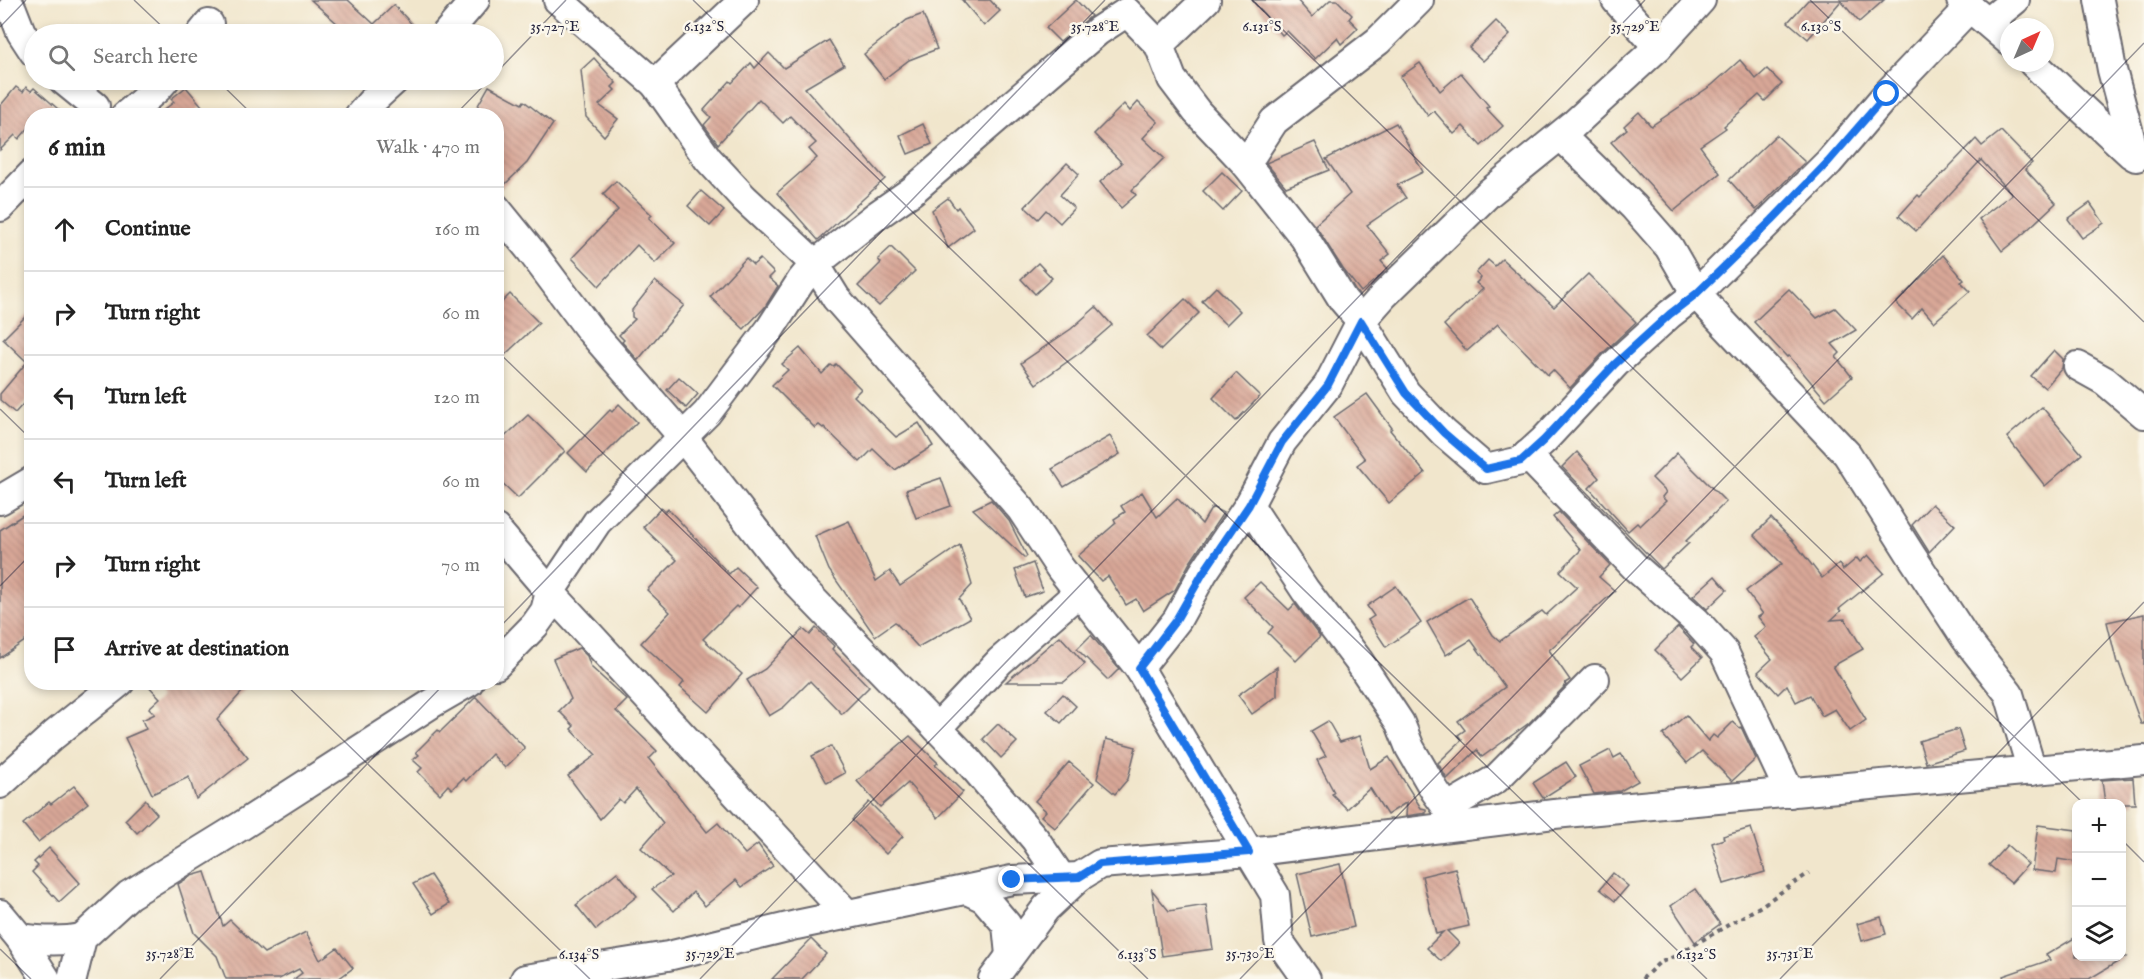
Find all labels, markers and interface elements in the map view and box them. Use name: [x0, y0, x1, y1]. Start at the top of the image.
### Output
text: 35.727°E: [530, 17, 580, 36]
text: 6.132°S: [684, 17, 724, 36]
text: 35.728°E: [1071, 17, 1119, 36]
text: 6.131°S: [1243, 17, 1281, 36]
text: 35.729°E: [1610, 17, 1660, 36]
text: 6.130°S: [1801, 17, 1841, 36]
north arrow: [2000, 18, 2054, 72]
search box: [24, 24, 504, 90]
icon: search: [45, 41, 78, 74]
text: Search here: [93, 43, 198, 71]
route start: [1873, 80, 1899, 106]
text: 6 min: [48, 131, 106, 164]
text: Walk · 470 m: [376, 135, 480, 160]
icon: ahead: [48, 213, 81, 246]
text: Continue: [105, 215, 191, 243]
text: 160 m: [434, 217, 480, 242]
icon: right: [48, 297, 81, 330]
text: Turn right: [105, 299, 200, 327]
text: 60 m: [442, 301, 480, 326]
icon: left: [48, 381, 81, 414]
text: Turn left: [105, 383, 187, 411]
text: 120 m: [434, 385, 480, 410]
icon: left: [48, 465, 81, 498]
text: Turn left: [105, 467, 187, 495]
text: 60 m: [442, 469, 480, 494]
icon: right: [48, 549, 81, 582]
text: Turn right: [105, 551, 200, 579]
text: 70 m: [441, 553, 480, 578]
icon: arrive: [48, 633, 81, 666]
text: Arrive at destination: [105, 635, 289, 663]
map controls: [2072, 799, 2126, 961]
button: +: [2072, 799, 2126, 853]
button: −: [2072, 853, 2126, 907]
route end: [998, 866, 1024, 892]
button: layers: [2072, 907, 2126, 961]
text: 35.728°E: [146, 944, 194, 963]
text: 35.729°E: [685, 944, 735, 963]
text: 35.730°E: [1226, 944, 1274, 963]
text: 35.731°E: [1767, 944, 1813, 963]
text: 6.134°S: [559, 945, 599, 964]
text: 6.133°S: [1118, 945, 1156, 964]
text: 6.132°S: [1676, 945, 1716, 964]

